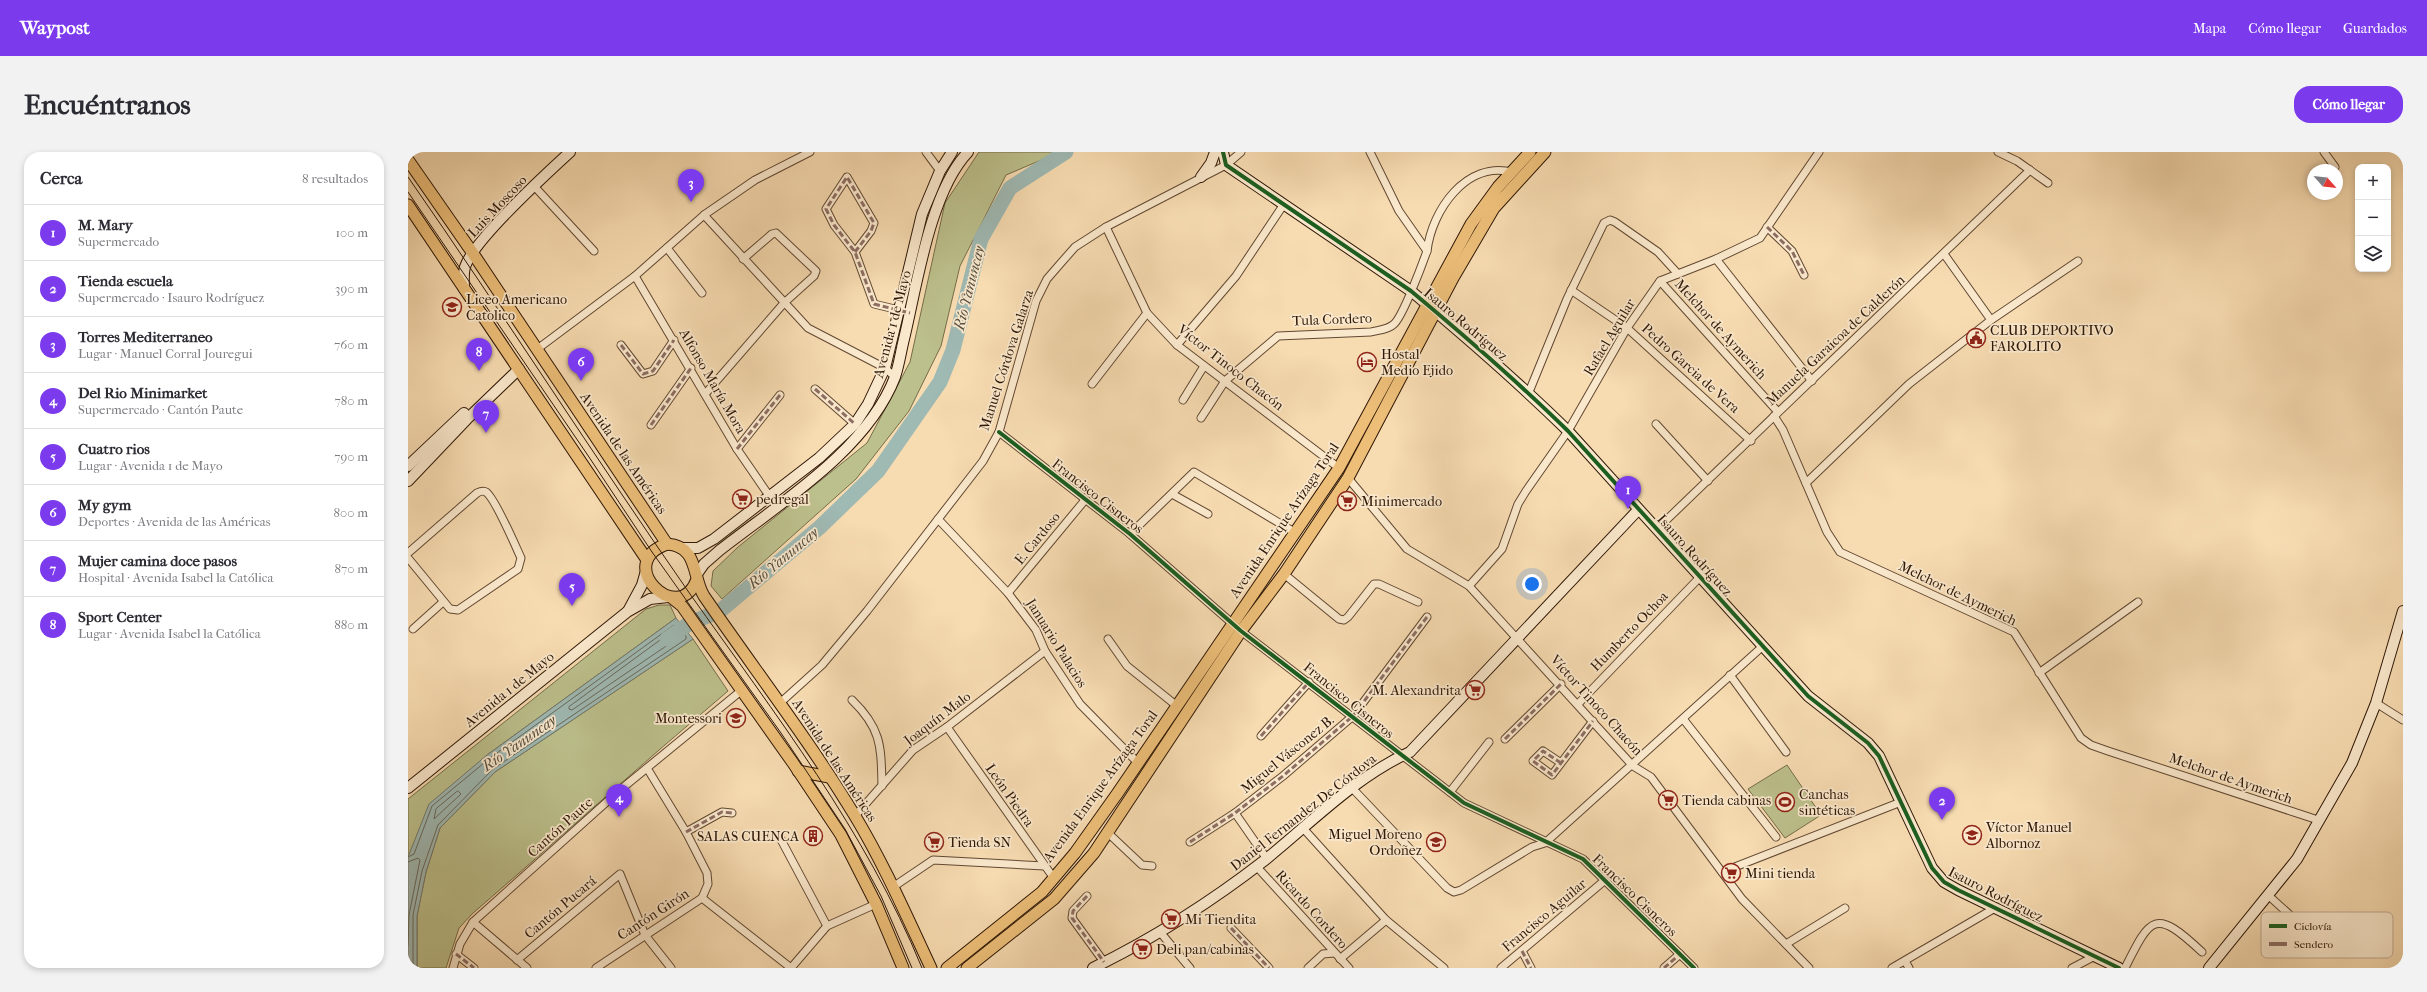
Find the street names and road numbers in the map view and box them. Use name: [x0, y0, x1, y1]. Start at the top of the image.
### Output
street label: Luis Moscoso: [464, 172, 531, 241]
street label: Avenida 1 de Mayo: [870, 269, 915, 381]
street label: Manuela Garaicoa de Calderón: [1762, 272, 1908, 409]
street label: Melchor de Aymerich: [1671, 276, 1770, 383]
street label: Isauro Rodríguez: [1420, 284, 1511, 364]
street label: Manuel Córdova Galarza: [976, 287, 1037, 433]
street label: Rafael Aguilar: [1580, 296, 1639, 379]
street label: Tula Cordero: [1292, 310, 1372, 329]
street label: Víctor Tinoco Chacón: [1174, 320, 1287, 414]
street label: Pedro Garcia de Vera: [1638, 320, 1744, 417]
street label: Alfonso María Mora: [675, 325, 750, 437]
street label: Avenida de las Américas: [576, 388, 671, 517]
street label: Avenida Enrique Arízaga Toral: [1225, 439, 1343, 602]
street label: Francisco Cisneros: [1049, 455, 1147, 537]
street label: E. Cardoso: [1011, 509, 1064, 568]
street label: Isauro Rodríguez: [1653, 511, 1736, 600]
street label: Melchor de Aymerich: [1896, 558, 2020, 629]
street label: Humberto Ochoa: [1587, 588, 1672, 675]
street label: Januario Palacios: [1022, 595, 1091, 691]
street label: Avenida 1 de Mayo: [460, 648, 558, 731]
street label: Víctor Tinoco Chacón: [1546, 651, 1646, 759]
street label: Francisco Cisneros: [1300, 659, 1397, 742]
street label: Joaquín Malo: [900, 688, 974, 750]
street label: Avenida de las Américas: [788, 695, 881, 825]
street label: Avenida Enrique Arízaga Toral: [1039, 707, 1161, 866]
street label: Miguel Vásconez B.: [1237, 711, 1338, 797]
street label: Melchor de Aymerich: [2167, 749, 2295, 808]
street label: Daniel Fernandez De Córdova: [1227, 750, 1380, 875]
street label: León Piedra: [982, 760, 1038, 830]
street label: Cantón Paute: [524, 794, 596, 861]
street label: Francisco Cisneros: [1589, 851, 1681, 940]
street label: Isauro Rodríguez: [1945, 863, 2046, 926]
street label: Ricardo Cordero: [1272, 866, 1351, 952]
street label: Cantón Pucará: [521, 872, 600, 942]
street label: Francisco Aguilar: [1499, 875, 1590, 956]
street label: Cantón Girón: [614, 885, 692, 944]

